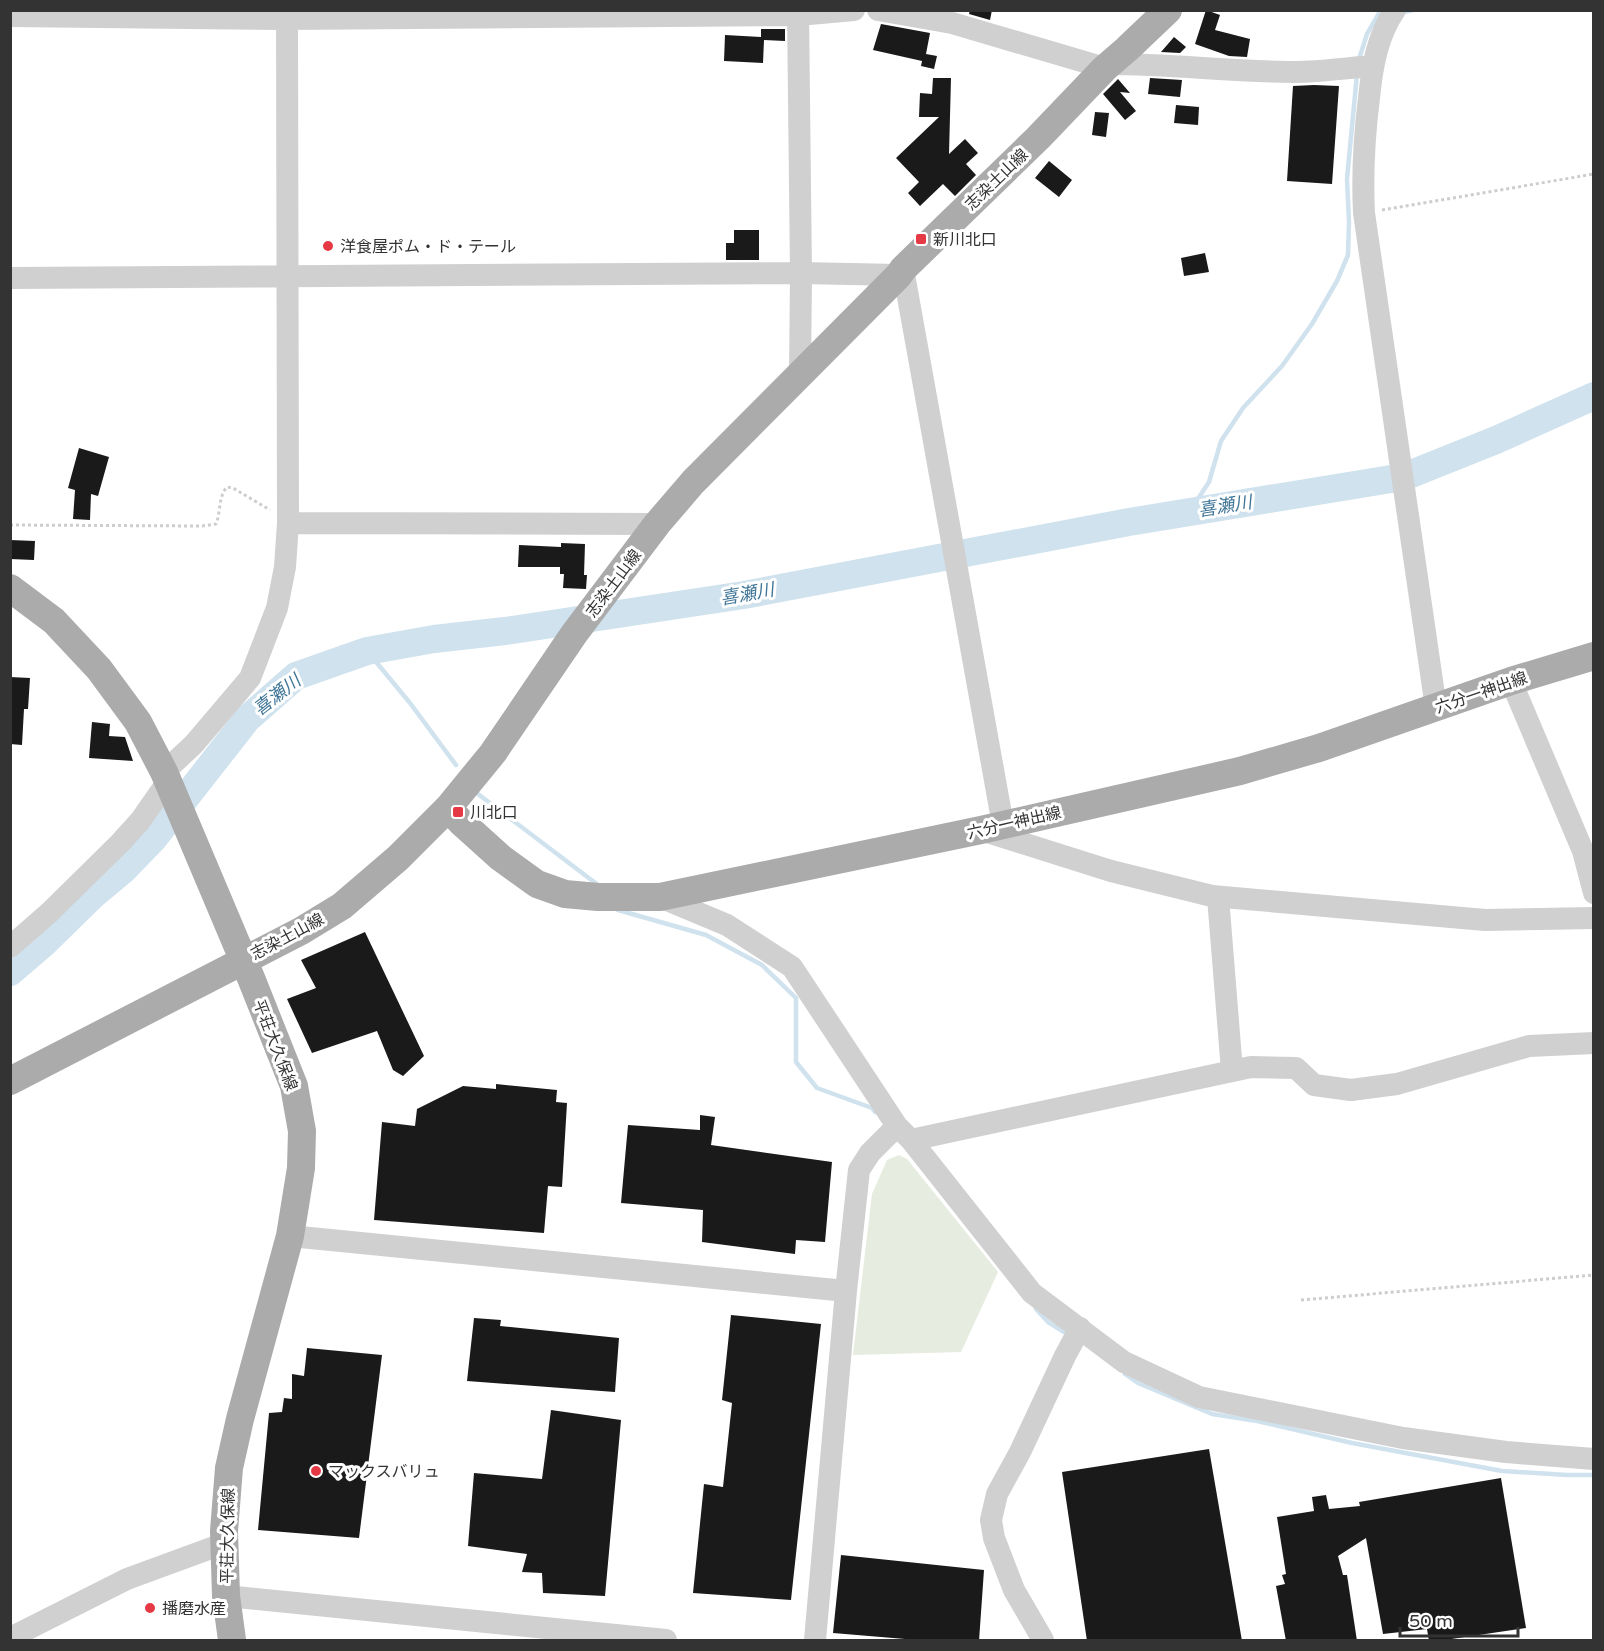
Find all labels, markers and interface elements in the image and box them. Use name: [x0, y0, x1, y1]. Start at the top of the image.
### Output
street label: 志染土山線: [961, 145, 1032, 215]
place label: 新川北口: [933, 230, 997, 250]
marker: 新川北口: [914, 232, 928, 246]
place label: 洋食屋ポム・ド・テール: [340, 237, 516, 257]
marker: 洋食屋ポム・ド・テール: [321, 239, 335, 253]
water label: 喜瀬川: [1197, 491, 1255, 521]
street label: 志染土山線: [582, 546, 646, 622]
water label: 喜瀬川: [719, 578, 777, 610]
water label: 喜瀬川: [249, 668, 307, 720]
street label: 六分一神出線: [1433, 668, 1530, 718]
street label: 六分一神出線: [965, 802, 1063, 844]
place label: 川北口: [470, 803, 518, 823]
marker: 川北口: [451, 805, 465, 819]
street label: 志染土山線: [247, 909, 327, 964]
street label: 平荘大久保線: [249, 997, 302, 1094]
place label: マックスバリュ: [328, 1462, 440, 1482]
marker: マックスバリュ: [309, 1464, 323, 1478]
street label: 平荘大久保線: [217, 1488, 239, 1584]
place label: 播磨水産: [162, 1599, 226, 1619]
scale bar: [1400, 1600, 1518, 1638]
marker: 播磨水産: [143, 1601, 157, 1615]
text: 50 m: [1409, 1610, 1453, 1632]

